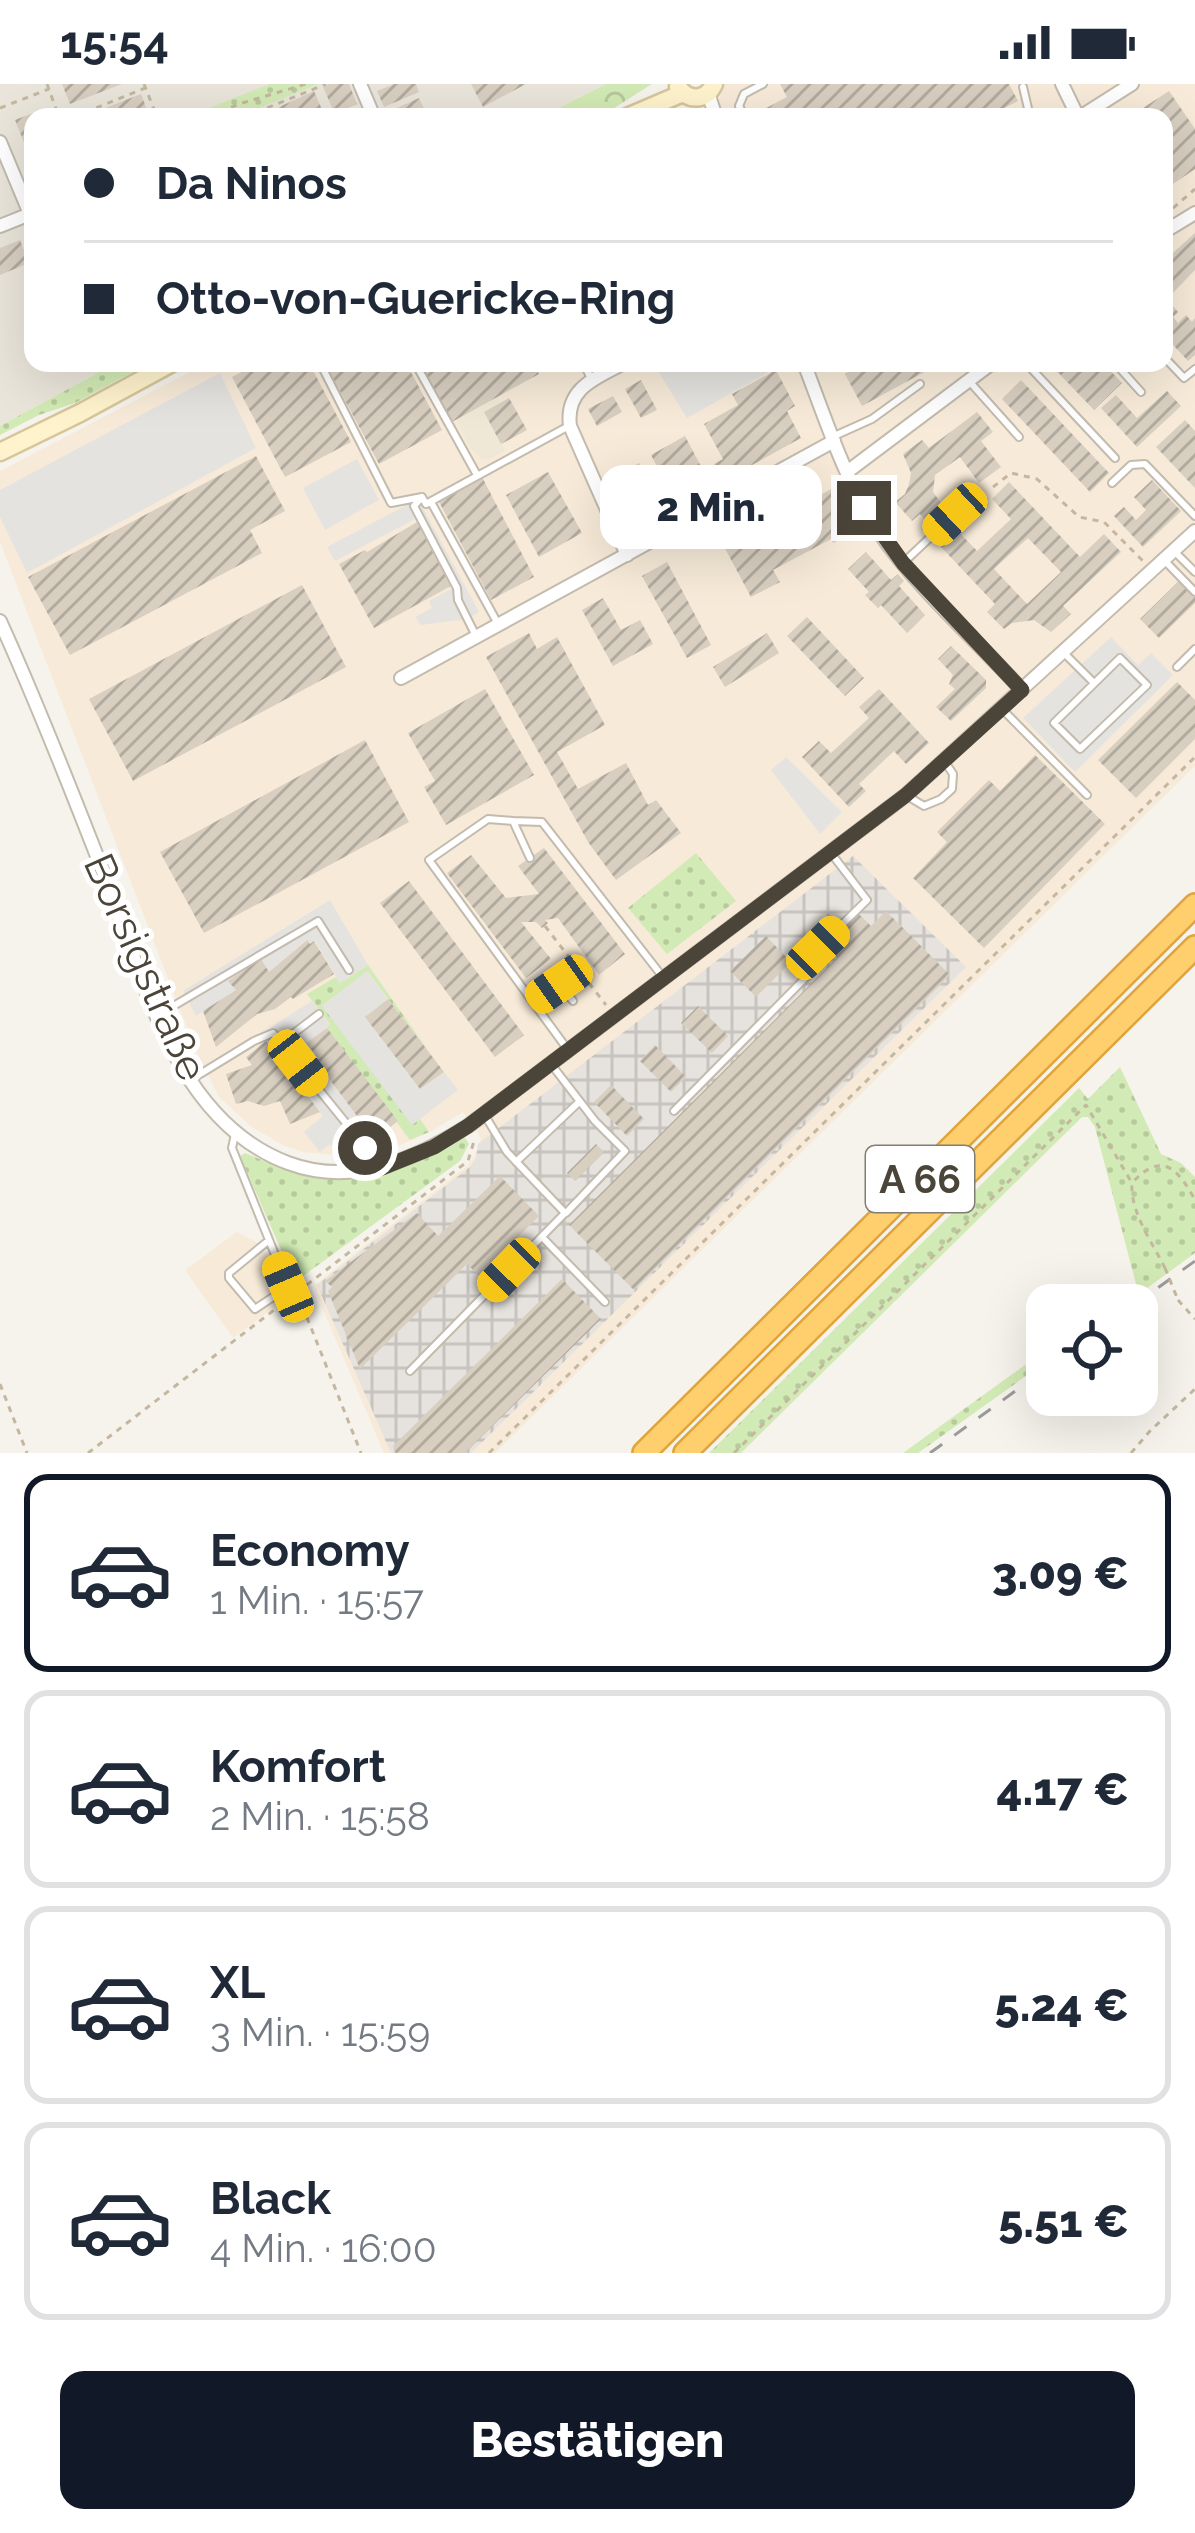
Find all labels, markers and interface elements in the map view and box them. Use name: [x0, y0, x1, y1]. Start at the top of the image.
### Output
text: 15:54: [60, 16, 169, 69]
text: Da Ninos: [156, 157, 347, 210]
text: Otto-von-Guericke-Ring: [156, 272, 675, 325]
callout: 2 Min.: [600, 466, 822, 550]
car: [916, 476, 994, 552]
route end: [837, 481, 891, 535]
text: 2 Min.: [657, 484, 765, 530]
street label: Borsigstraße: [74, 846, 217, 1088]
car: [780, 910, 856, 986]
car: [519, 949, 599, 1019]
car: [262, 1024, 334, 1102]
route start: [338, 1121, 392, 1175]
road number: A 66: [866, 1146, 974, 1212]
car: [471, 1232, 547, 1308]
car: [257, 1247, 319, 1327]
map controls: [1026, 1284, 1158, 1416]
button: locate: [1026, 1284, 1158, 1416]
icon: car: [66, 1519, 174, 1627]
text: Economy: [210, 1524, 410, 1577]
text: 3.09 €: [992, 1547, 1129, 1600]
text: 1 Min. · 15:57: [210, 1577, 424, 1623]
icon: car: [66, 1735, 174, 1843]
text: Komfort: [210, 1740, 386, 1793]
text: 4.17 €: [997, 1763, 1129, 1816]
text: 2 Min. · 15:58: [210, 1793, 430, 1839]
icon: car: [66, 1951, 174, 2059]
text: XL: [210, 1956, 265, 2009]
text: 5.24 €: [995, 1979, 1129, 2032]
text: 3 Min. · 15:59: [210, 2009, 430, 2055]
icon: car: [66, 2167, 174, 2275]
text: Black: [210, 2172, 331, 2225]
text: 5.51 €: [998, 2195, 1129, 2248]
text: 4 Min. · 16:00: [210, 2225, 437, 2271]
button: Bestätigen: [60, 2371, 1135, 2509]

